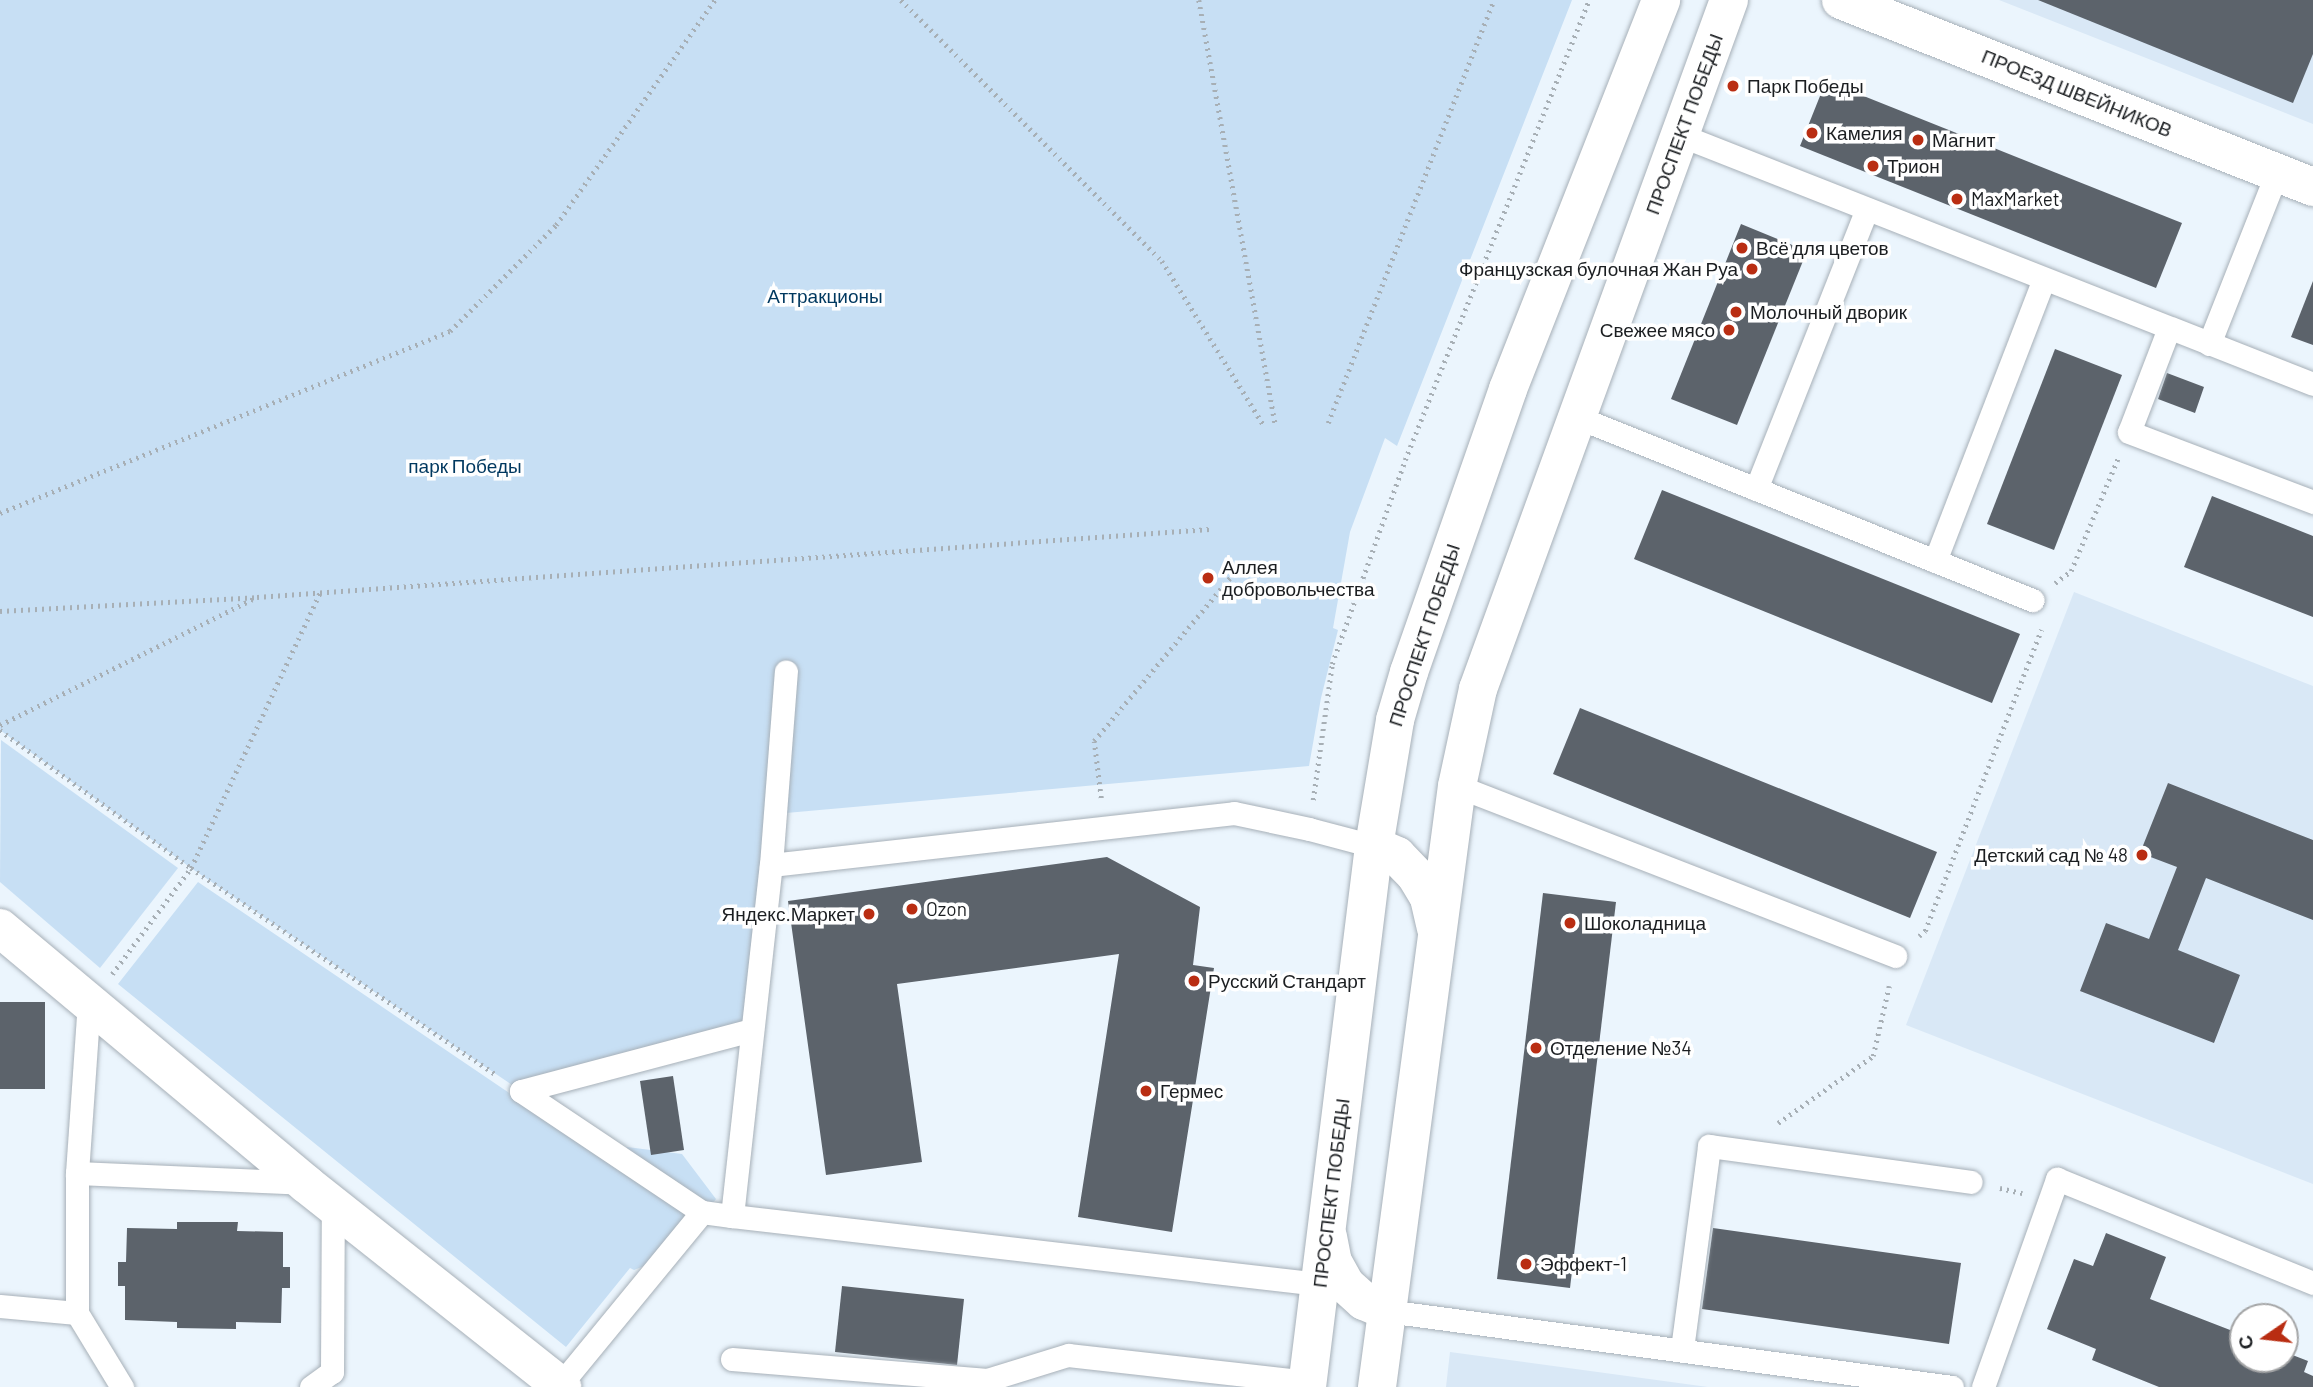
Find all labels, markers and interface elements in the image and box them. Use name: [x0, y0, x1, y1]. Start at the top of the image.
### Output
street label: ПРОСПЕКТ ПОБЕДЫ: [1641, 31, 1727, 217]
street label: ПРОЕЗД ШВЕЙНИКОВ: [1979, 44, 2175, 142]
place label: Парк Победы: [1747, 75, 1864, 97]
marker: Парк Победы: [1725, 78, 1741, 94]
place label: Камелия: [1826, 122, 1903, 144]
marker: Камелия: [1804, 125, 1820, 141]
place label: Магнит: [1932, 129, 1995, 151]
marker: Магнит: [1910, 132, 1926, 148]
place label: Трион: [1887, 155, 1940, 177]
marker: Трион: [1865, 158, 1881, 174]
place label: MaxMarket: [1971, 188, 2060, 210]
marker: MaxMarket: [1949, 191, 1965, 207]
place label: Всё для цветов: [1756, 237, 1889, 259]
marker: Всё для цветов: [1734, 240, 1750, 256]
place label: Французская булочная Жан Руа: [1459, 258, 1738, 280]
marker: Французская булочная Жан Руа: [1744, 261, 1760, 277]
park label: Аттракционы: [767, 285, 883, 307]
place label: Молочный дворик: [1750, 301, 1907, 323]
marker: Молочный дворик: [1728, 304, 1744, 320]
place label: Свежее мясо: [1600, 319, 1715, 341]
marker: Свежее мясо: [1721, 322, 1737, 338]
park label: парк Победы: [408, 455, 522, 477]
street label: ПРОСПЕКТ ПОБЕДЫ: [1384, 541, 1464, 729]
place label: Аллея добровольчества: [1222, 556, 1375, 600]
marker: Аллея добровольчества: [1200, 570, 1216, 586]
place label: Детский сад № 48: [1974, 844, 2128, 866]
marker: Детский сад № 48: [2134, 847, 2150, 863]
place label: Ozon: [926, 898, 967, 920]
marker: Ozon: [904, 901, 920, 917]
place label: Яндекс.Маркет: [721, 903, 855, 925]
marker: Яндекс.Маркет: [861, 906, 877, 922]
place label: Шоколадница: [1584, 912, 1706, 934]
marker: Шоколадница: [1562, 915, 1578, 931]
place label: Русский Стандарт: [1208, 970, 1366, 992]
marker: Русский Стандарт: [1186, 973, 1202, 989]
place label: Отделение №34: [1550, 1037, 1692, 1059]
marker: Отделение №34: [1528, 1040, 1544, 1056]
place label: Гермес: [1160, 1080, 1223, 1102]
marker: Гермес: [1138, 1083, 1154, 1099]
street label: ПРОСПЕКТ ПОБЕДЫ: [1308, 1097, 1354, 1289]
place label: Эффект-1: [1540, 1253, 1627, 1275]
marker: Эффект-1: [1518, 1256, 1534, 1272]
north arrow: [2229, 1303, 2299, 1373]
text: С: [2232, 1333, 2258, 1352]

